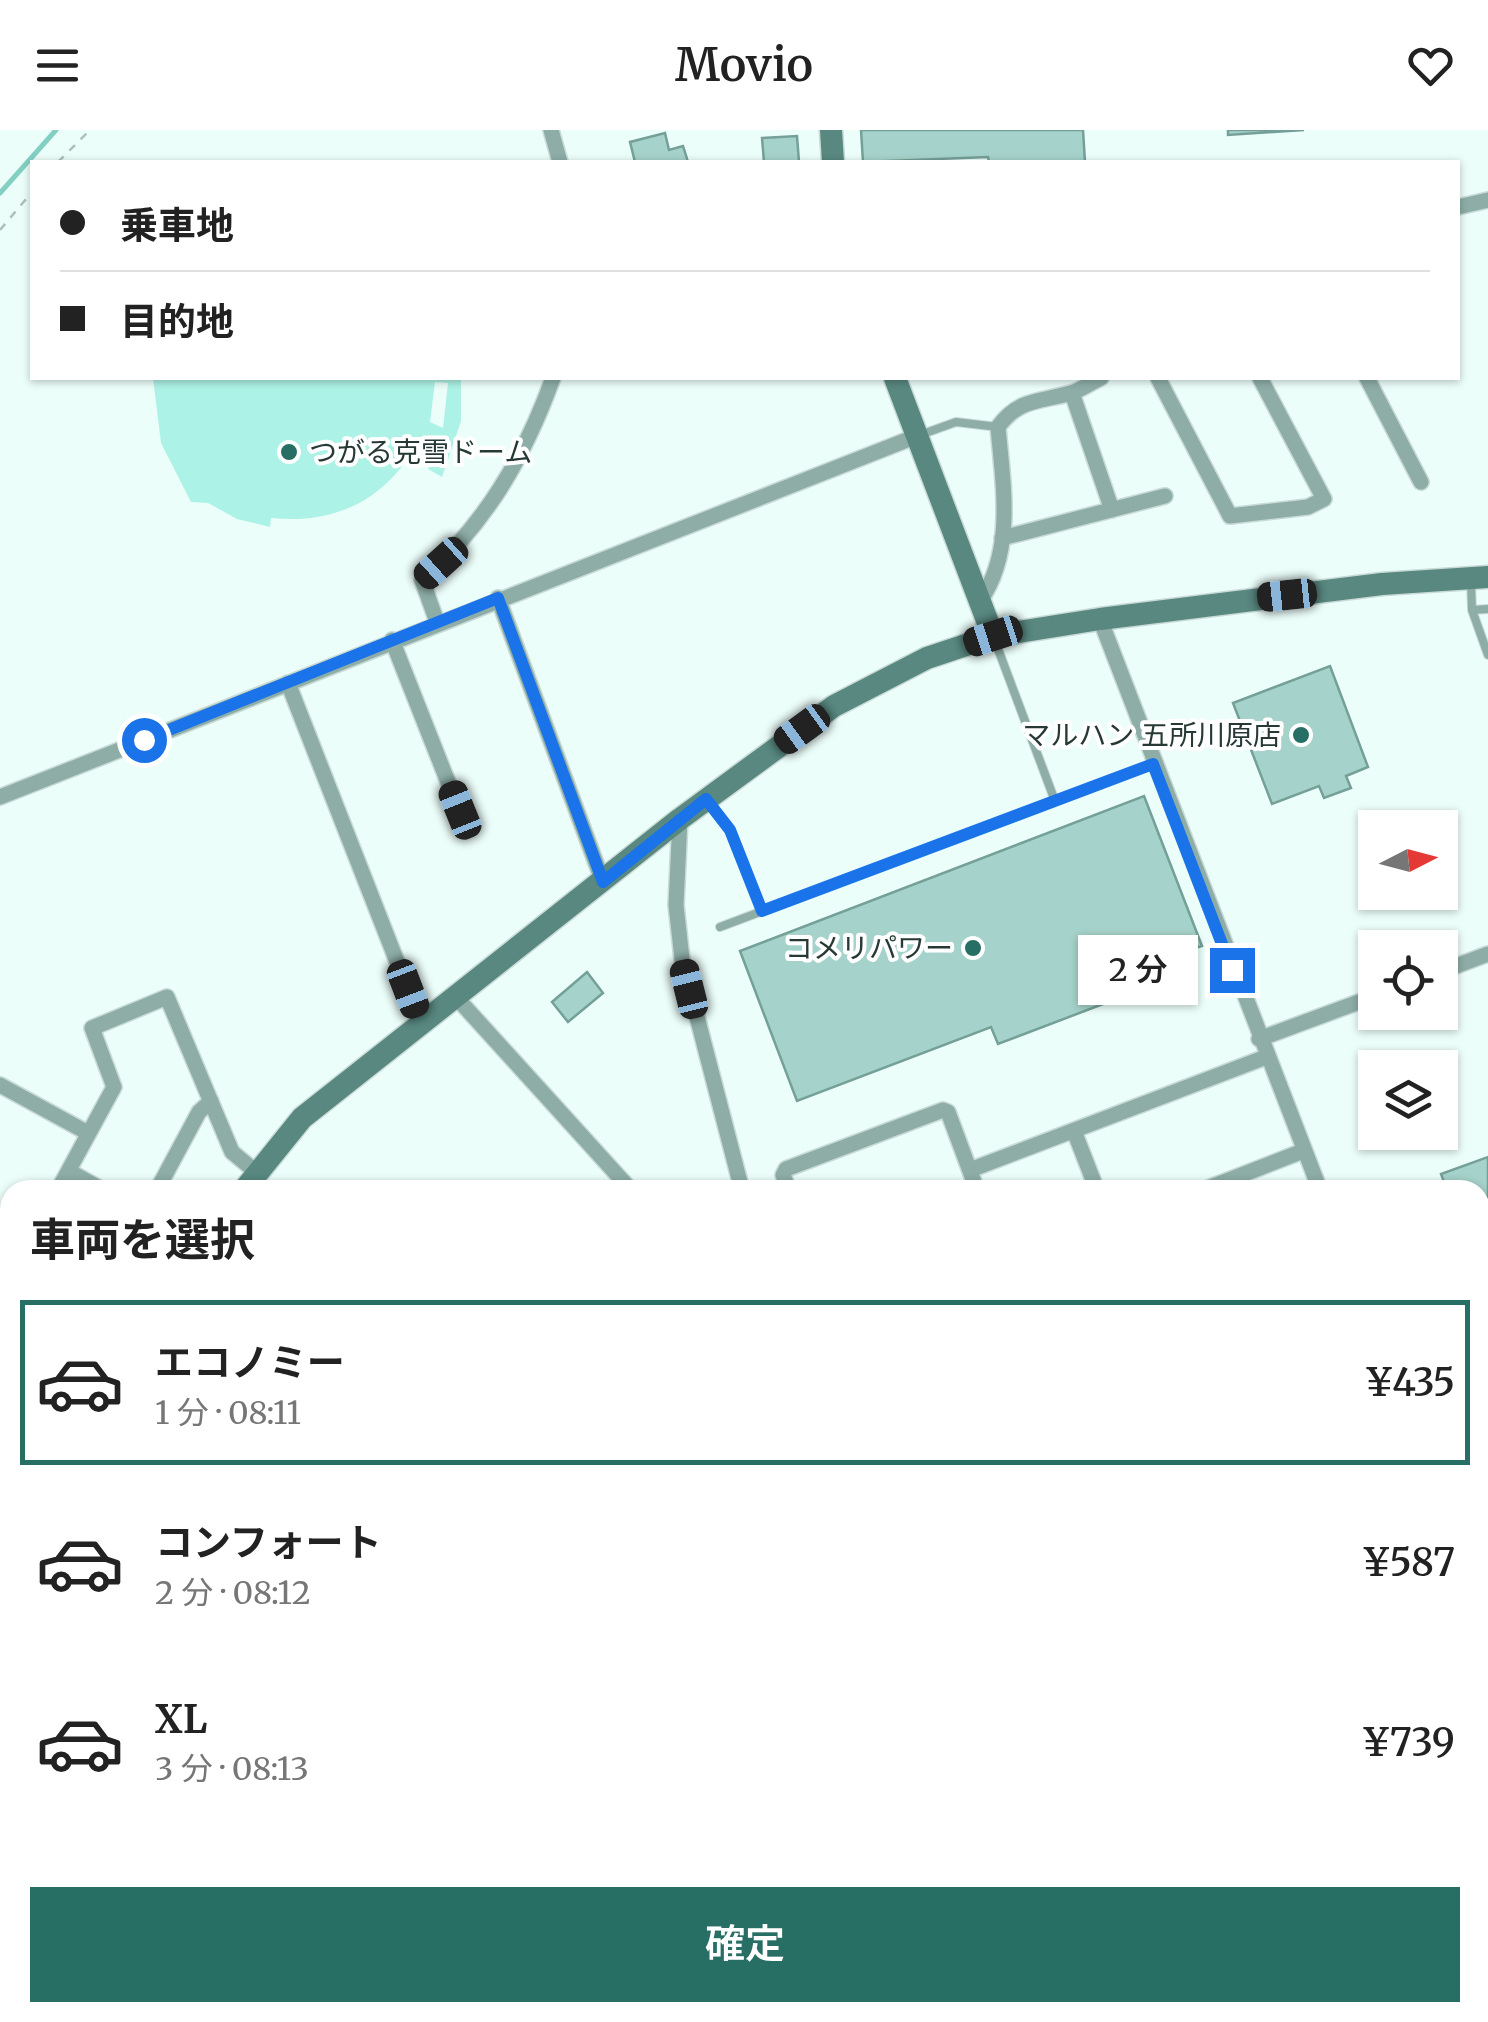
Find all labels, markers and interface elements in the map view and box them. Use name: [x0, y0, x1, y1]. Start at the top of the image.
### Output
text: Movio: [675, 37, 813, 93]
icon: menu: [30, 38, 85, 93]
icon: heart: [1403, 38, 1458, 93]
text: 乗車地: [120, 202, 234, 249]
text: 目的地: [120, 298, 234, 345]
place label: つがる克雪ドーム: [309, 434, 532, 470]
marker: つがる克雪ドーム: [278, 441, 300, 463]
car: [409, 532, 473, 594]
car: [1256, 577, 1318, 613]
car: [960, 612, 1026, 660]
car: [769, 699, 835, 759]
place label: マルハン 五所川原店: [1022, 717, 1281, 753]
route start: [122, 718, 167, 763]
marker: マルハン 五所川原店: [1290, 724, 1312, 746]
car: [435, 777, 485, 843]
north arrow: [1358, 810, 1458, 910]
map controls: [1358, 810, 1458, 1150]
place label: コメリパワー: [785, 930, 953, 966]
button: locate: [1358, 930, 1458, 1030]
callout: 2 分: [1077, 935, 1197, 1005]
marker: コメリパワー: [962, 937, 984, 959]
route end: [1210, 948, 1255, 993]
text: 2 分: [1109, 950, 1167, 990]
car: [383, 956, 433, 1022]
car: [667, 956, 711, 1022]
button: layers: [1358, 1050, 1458, 1150]
text: 車両を選択: [30, 1212, 255, 1268]
icon: car: [35, 1338, 125, 1428]
text: エコノミー: [155, 1339, 345, 1386]
text: ¥435: [1364, 1359, 1455, 1406]
text: 1 分 · 08:11: [155, 1393, 301, 1433]
icon: car: [35, 1518, 125, 1608]
text: コンフォート: [155, 1519, 382, 1566]
text: ¥587: [1362, 1539, 1455, 1586]
text: 2 分 · 08:12: [155, 1573, 311, 1613]
text: XL: [155, 1696, 207, 1743]
icon: car: [35, 1698, 125, 1788]
text: ¥739: [1361, 1719, 1455, 1766]
text: 3 分 · 08:13: [155, 1749, 309, 1789]
button: 確定: [30, 1887, 1460, 2002]

